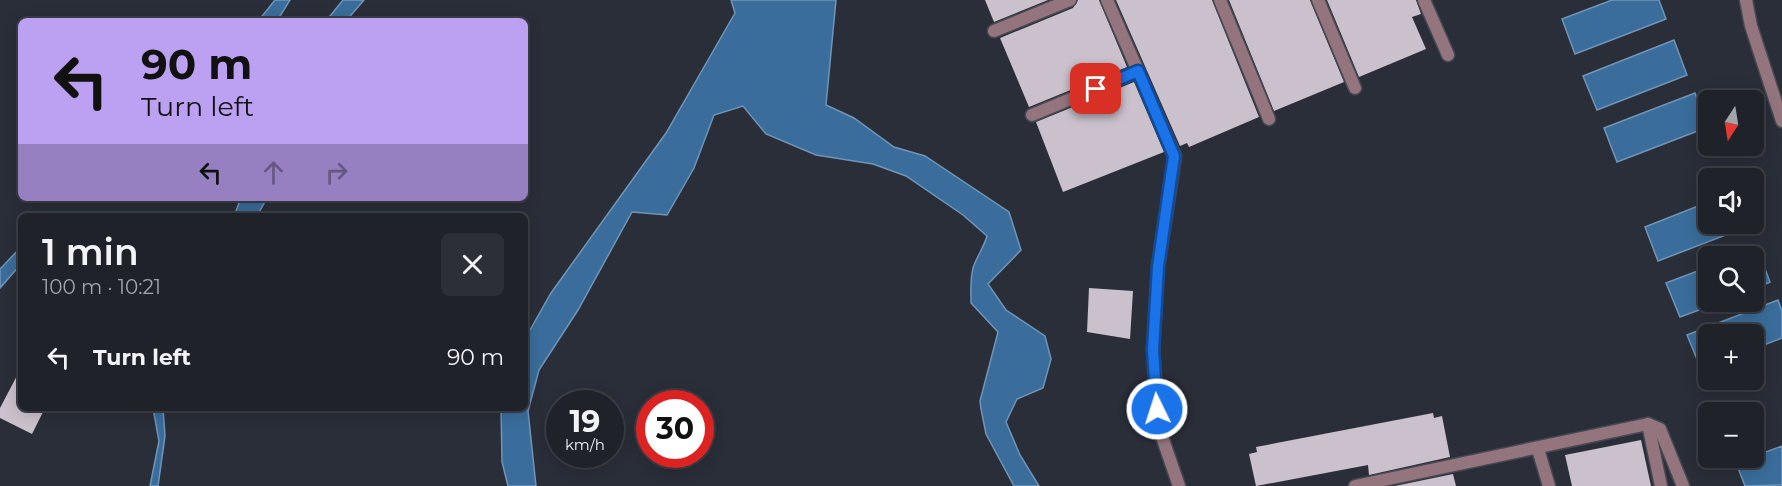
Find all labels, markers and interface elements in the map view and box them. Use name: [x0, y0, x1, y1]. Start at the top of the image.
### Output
text: 90 m: [141, 38, 252, 90]
icon: left: [42, 42, 120, 120]
pin: [1070, 63, 1121, 114]
icon: arrive: [1079, 72, 1112, 105]
text: Turn left: [141, 90, 254, 123]
north arrow: [1698, 90, 1764, 156]
map controls: [1698, 90, 1764, 468]
icon: left: [194, 156, 227, 189]
icon: ahead: [257, 156, 290, 189]
icon: right: [320, 156, 353, 189]
button: sound: [1698, 168, 1764, 234]
text: 1 min: [42, 230, 139, 274]
button: close: [441, 233, 504, 296]
button: search: [1698, 246, 1764, 312]
text: 100 m · 10:21: [42, 275, 161, 299]
button: +: [1698, 324, 1764, 390]
icon: left: [42, 341, 75, 374]
text: Turn left: [93, 344, 191, 371]
text: 90 m: [447, 344, 504, 371]
position arrow: [1125, 377, 1189, 441]
speed limit sign: 30: [636, 390, 714, 468]
button: −: [1698, 402, 1764, 468]
text: 19: [570, 403, 600, 440]
text: km/h: [565, 435, 605, 454]

